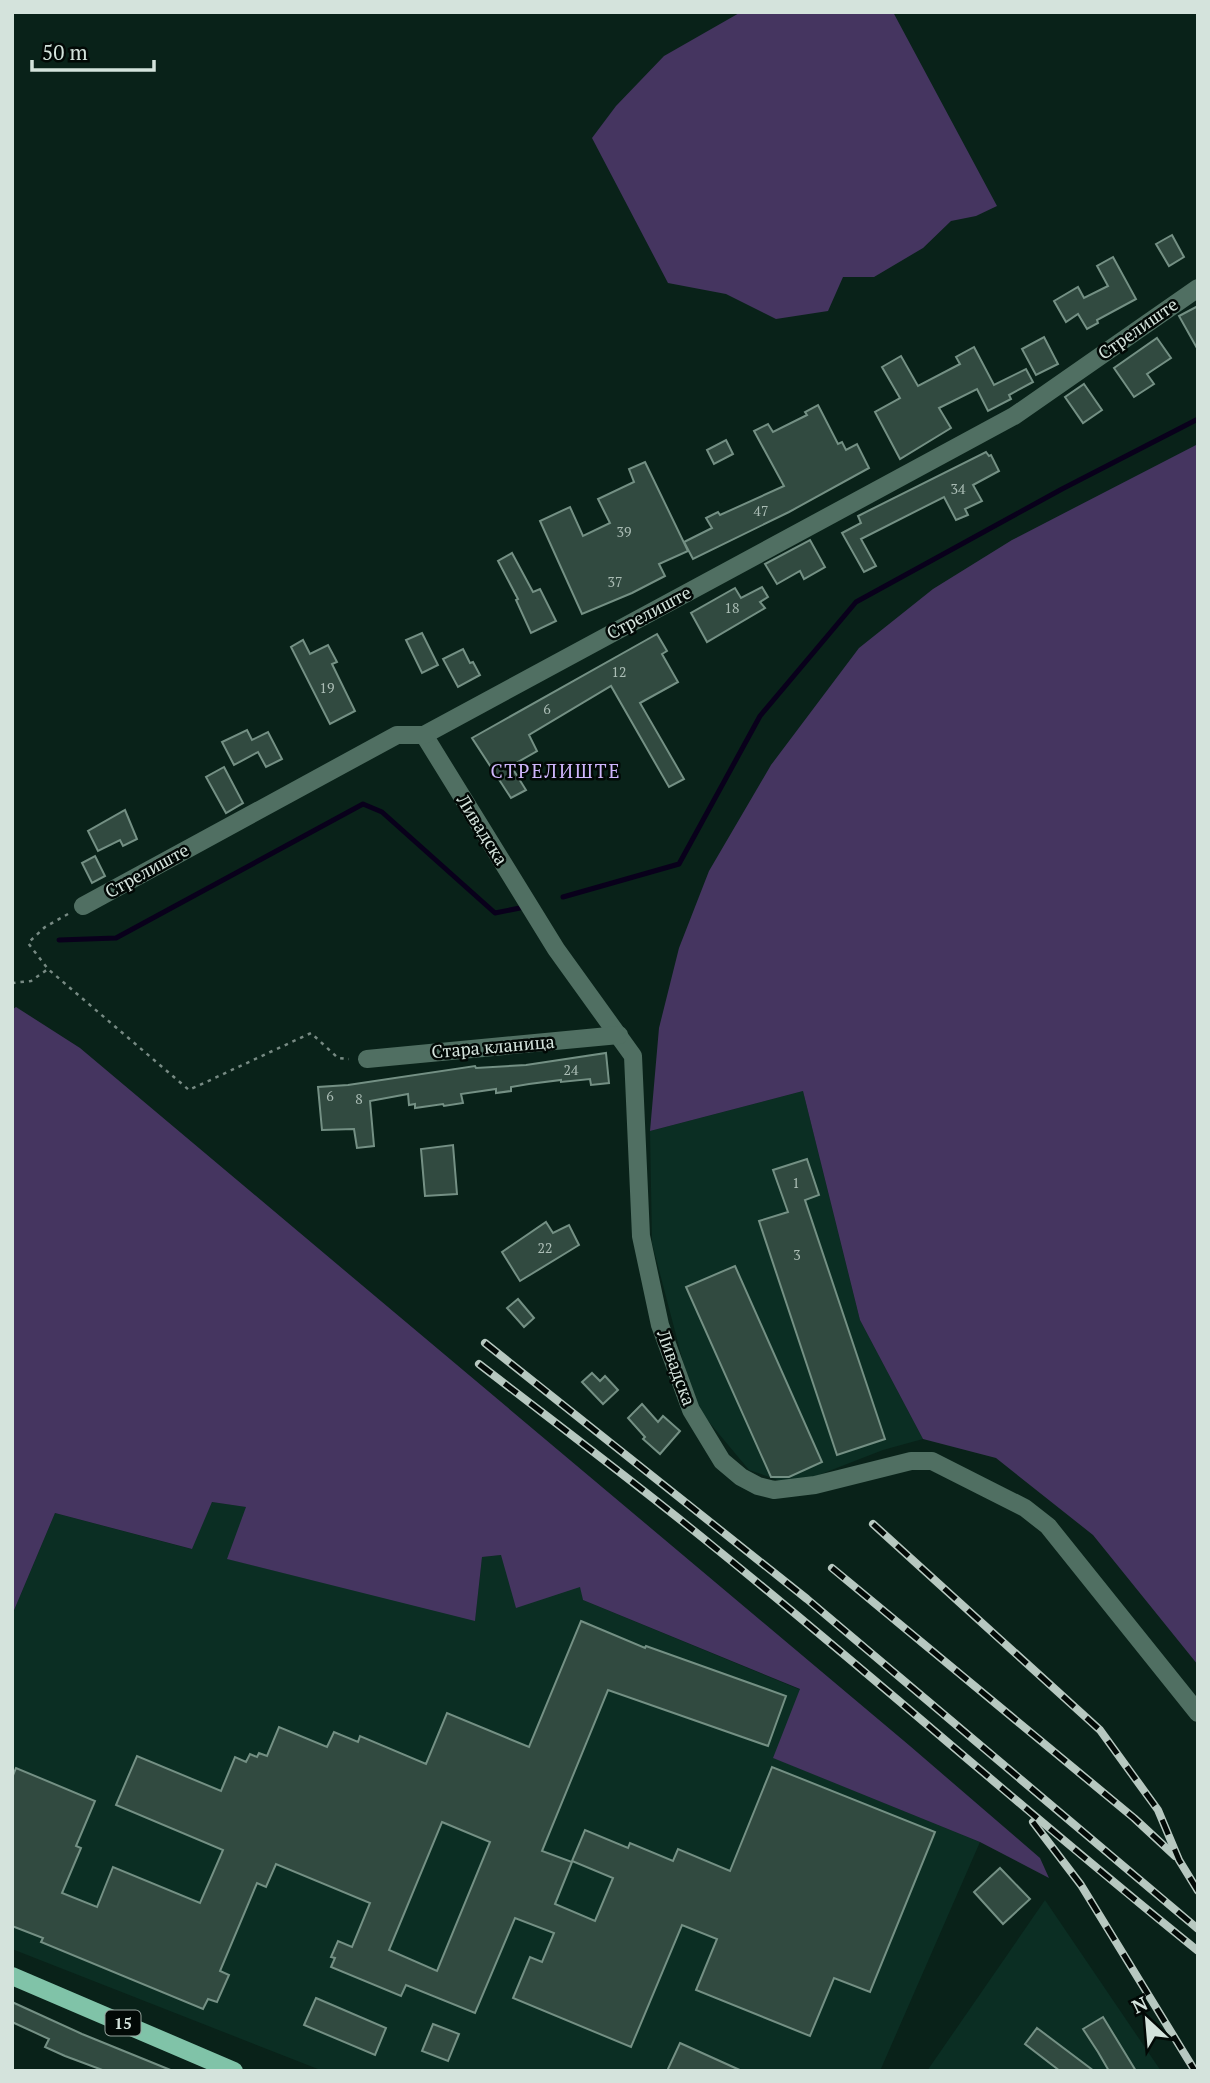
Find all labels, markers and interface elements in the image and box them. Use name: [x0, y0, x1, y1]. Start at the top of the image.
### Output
scale bar: [32, 28, 154, 72]
text: 50 m: [42, 38, 88, 66]
street label: Стрелиште: [1093, 292, 1182, 365]
house number: 34: [951, 479, 966, 498]
house number: 47: [754, 501, 768, 520]
house number: 39: [617, 522, 631, 541]
house number: 37: [608, 572, 622, 591]
street label: Стрелиште: [602, 580, 695, 644]
house number: 18: [725, 598, 739, 617]
house number: 12: [612, 662, 626, 681]
house number: 19: [320, 678, 334, 697]
house number: 6: [543, 699, 551, 718]
district label: СТРЕЛИШТЕ: [491, 758, 621, 783]
street label: Ливадска: [451, 789, 514, 869]
street label: Стрелиште: [100, 837, 193, 903]
street label: Стара кланица: [430, 1029, 555, 1063]
house number: 24: [564, 1060, 579, 1079]
house number: 6: [326, 1086, 334, 1105]
house number: 8: [355, 1089, 363, 1108]
house number: 1: [792, 1173, 800, 1192]
house number: 22: [538, 1238, 552, 1257]
house number: 3: [793, 1245, 801, 1264]
street label: Ливадска: [652, 1326, 702, 1409]
north arrow: [1112, 1985, 1182, 2055]
text: N: [1127, 1990, 1152, 2019]
road number: 15: [106, 2010, 140, 2036]

